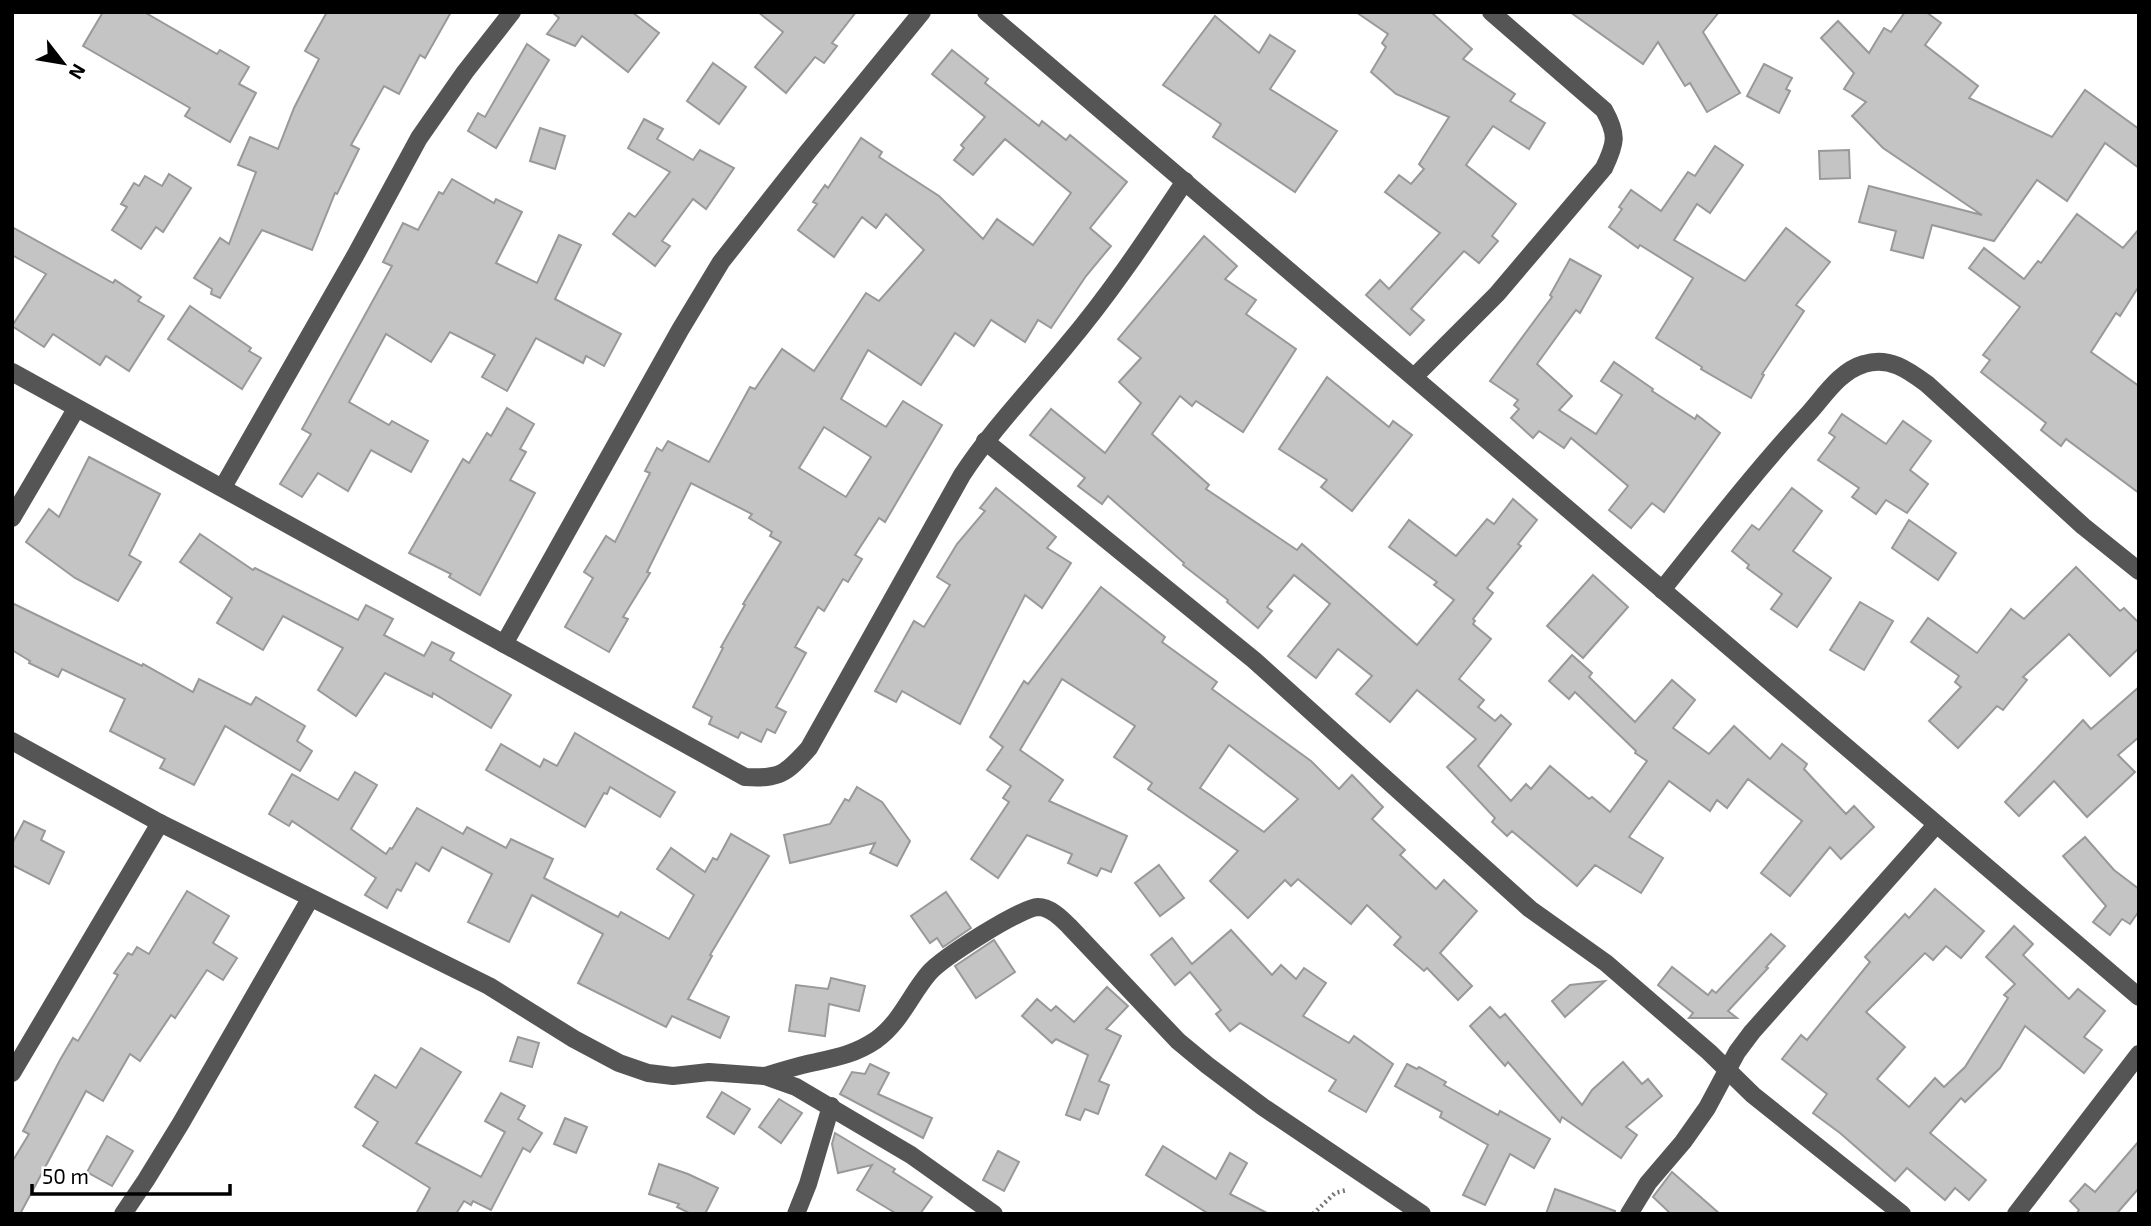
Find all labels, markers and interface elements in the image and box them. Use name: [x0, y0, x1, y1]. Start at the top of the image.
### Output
north arrow: [28, 28, 98, 98]
text: N: [65, 60, 91, 84]
scale bar: [32, 1152, 229, 1196]
text: 50 m: [42, 1163, 89, 1188]

